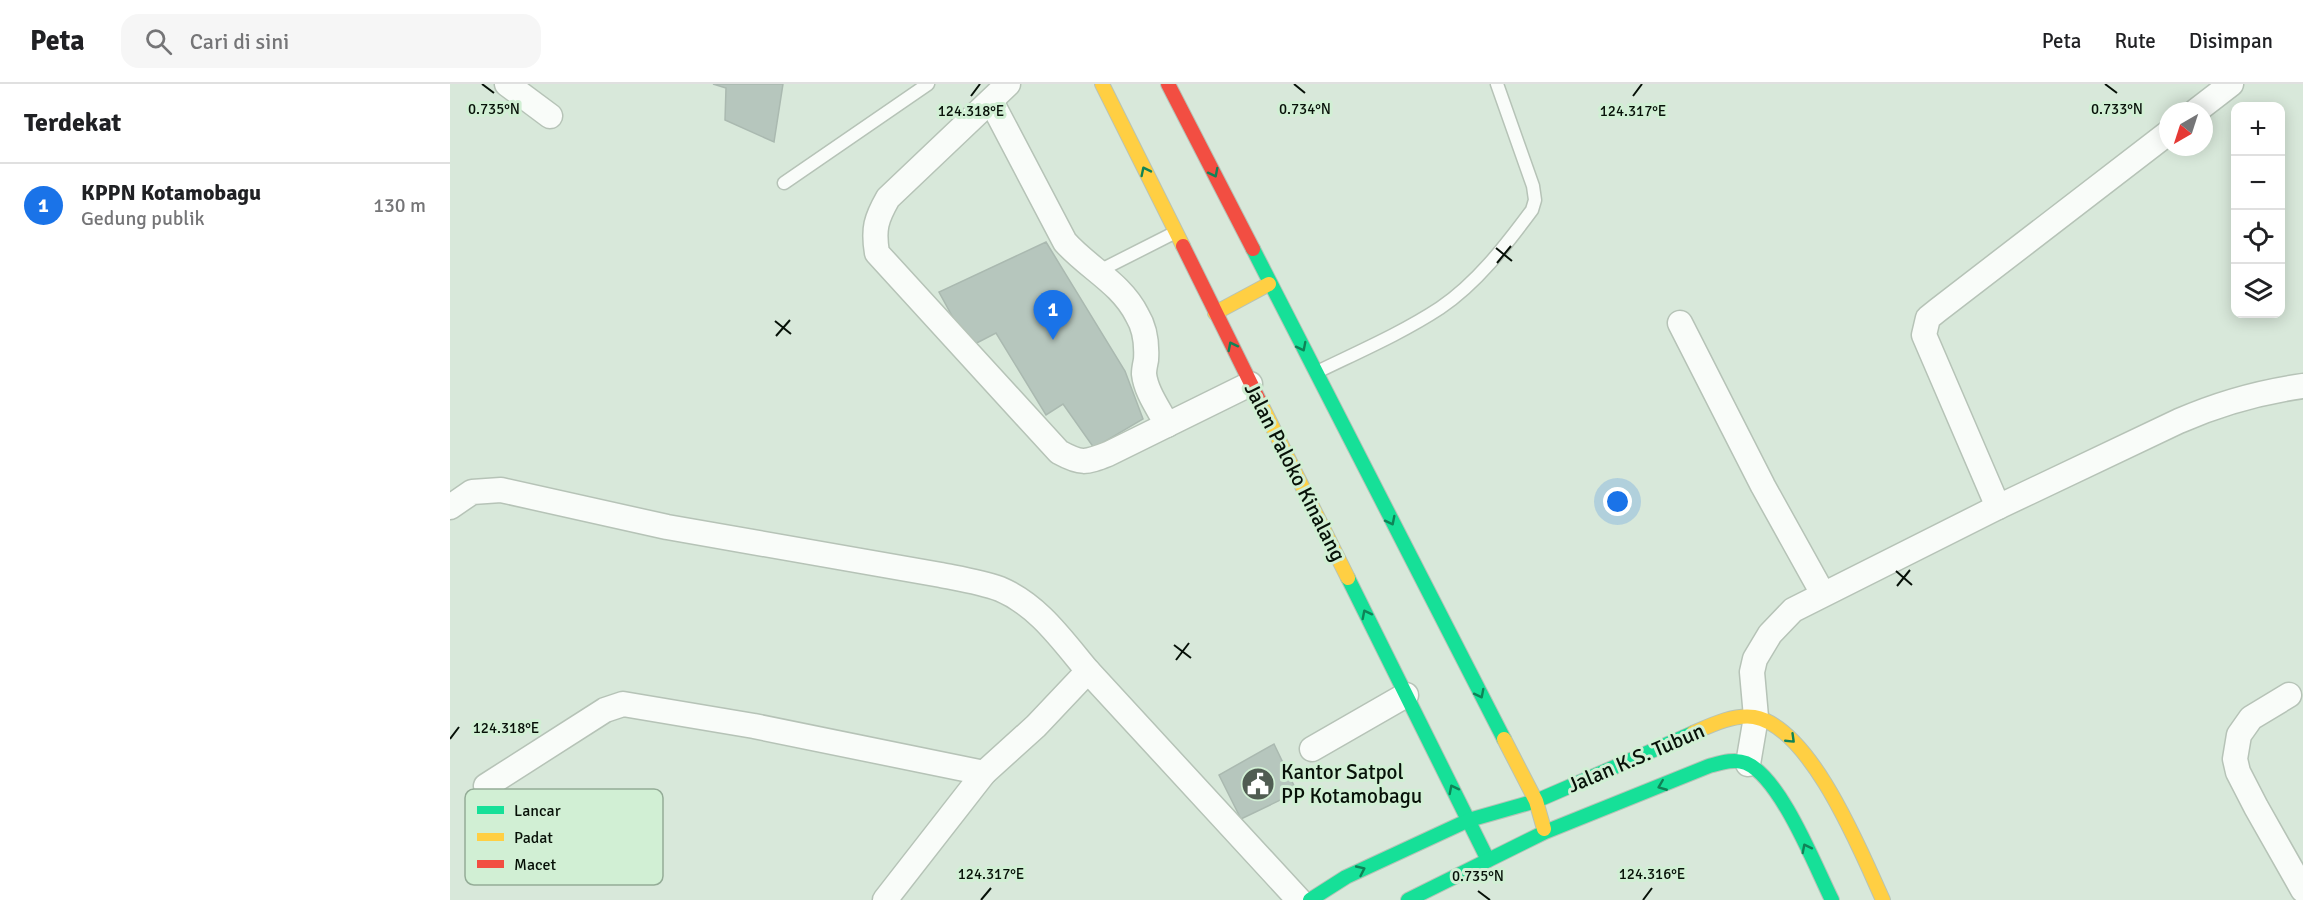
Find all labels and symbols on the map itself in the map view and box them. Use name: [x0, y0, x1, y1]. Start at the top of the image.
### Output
text: 0.735°N: [468, 100, 520, 118]
text: 0.734°N: [1279, 100, 1331, 118]
text: 0.733°N: [2091, 100, 2143, 118]
text: 124.318°E: [938, 102, 1004, 120]
text: 124.317°E: [1600, 102, 1666, 120]
north arrow: [2159, 102, 2213, 156]
one-way arrow: [1141, 167, 1153, 178]
one-way arrow: [1206, 167, 1218, 178]
pin: 1: [1034, 290, 1072, 340]
one-way arrow: [1294, 341, 1306, 352]
one-way arrow: [1227, 342, 1239, 353]
street label: Jalan Paloko Kinalang: [1239, 378, 1351, 566]
your location: [1603, 487, 1632, 516]
one-way arrow: [1384, 514, 1395, 525]
one-way arrow: [1362, 610, 1373, 621]
one-way arrow: [1473, 688, 1484, 698]
street label: Jalan K.S. Tubun: [1564, 717, 1708, 799]
text: 124.318°E: [473, 719, 539, 737]
one-way arrow: [1783, 732, 1794, 743]
place label: Kantor Satpol PP Kotamobagu: [1281, 759, 1422, 809]
public building icon: Kantor Satpol PP Kotamobagu: [1240, 766, 1276, 802]
one-way arrow: [1657, 778, 1667, 791]
one-way arrow: [1449, 784, 1460, 795]
legend: [465, 789, 663, 885]
text: Lancar: [514, 801, 561, 821]
text: Padat: [514, 828, 553, 848]
one-way arrow: [1802, 843, 1813, 854]
text: Macet: [514, 855, 556, 875]
text: 124.317°E: [958, 865, 1024, 883]
text: 124.316°E: [1619, 865, 1685, 883]
one-way arrow: [1354, 866, 1365, 878]
text: 0.735°N: [1452, 867, 1504, 885]

